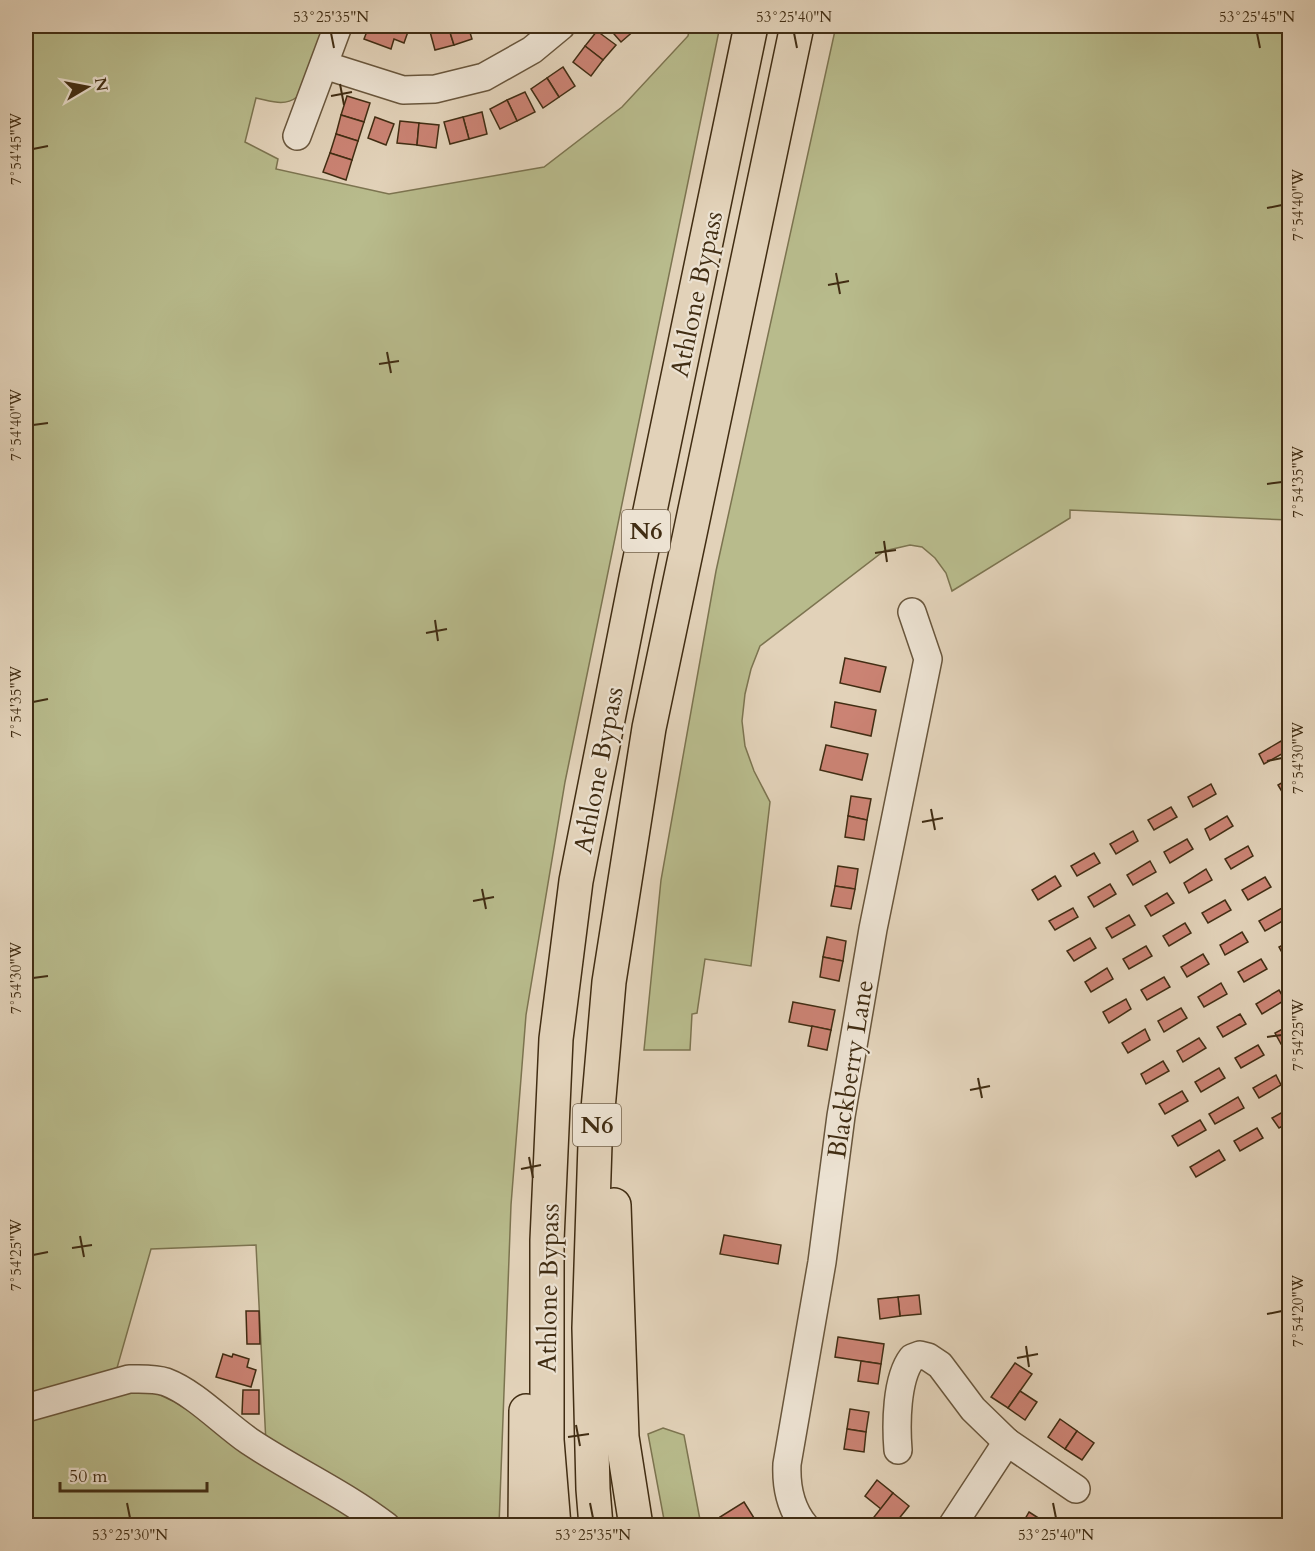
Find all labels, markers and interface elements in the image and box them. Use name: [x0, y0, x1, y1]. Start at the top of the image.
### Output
text: 53°25'35"N: [293, 7, 369, 27]
text: 53°25'40"N: [756, 7, 832, 27]
text: 53°25'45"N: [1219, 7, 1295, 27]
north arrow: [57, 57, 117, 117]
text: N: [89, 76, 113, 93]
text: 7°54'45"W: [6, 112, 26, 185]
text: 7°54'40"W: [1288, 168, 1308, 241]
street label: Athlone Bypass: [662, 208, 731, 380]
text: 7°54'40"W: [6, 388, 26, 461]
text: 7°54'35"W: [1288, 445, 1308, 518]
road number: N6: [622, 510, 670, 552]
text: 7°54'35"W: [6, 665, 26, 738]
street label: Athlone Bypass: [565, 684, 632, 856]
text: 7°54'30"W: [1288, 721, 1308, 794]
text: 7°54'30"W: [6, 941, 26, 1014]
street label: Blackberry Lane: [819, 977, 882, 1161]
text: 7°54'25"W: [1288, 998, 1308, 1071]
road number: N6: [573, 1104, 621, 1146]
street label: Athlone Bypass: [530, 1203, 567, 1373]
text: 7°54'25"W: [6, 1218, 26, 1291]
text: 7°54'20"W: [1288, 1274, 1308, 1347]
scale bar: [60, 1455, 207, 1493]
text: 50 m: [69, 1464, 108, 1489]
text: 53°25'30"N: [92, 1525, 168, 1545]
text: 53°25'35"N: [555, 1525, 631, 1545]
text: 53°25'40"N: [1018, 1525, 1094, 1545]

